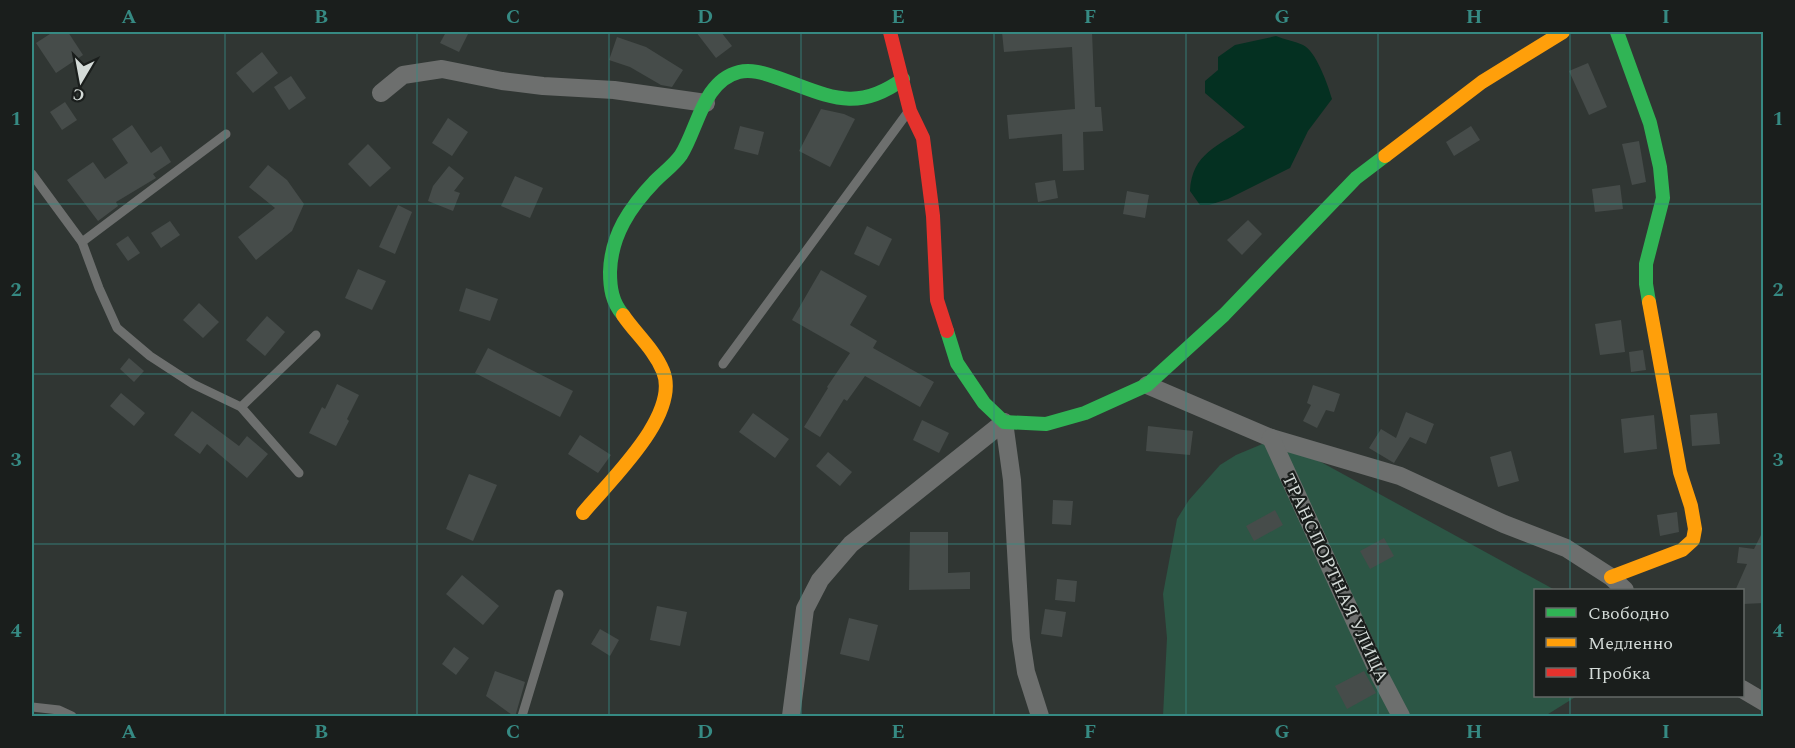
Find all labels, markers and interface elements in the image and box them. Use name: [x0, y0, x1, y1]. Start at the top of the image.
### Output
text: A: [121, 2, 137, 32]
text: B: [314, 2, 328, 32]
text: C: [506, 2, 520, 32]
text: D: [697, 2, 713, 32]
text: E: [891, 2, 905, 32]
text: F: [1084, 2, 1096, 32]
text: G: [1274, 2, 1290, 32]
text: H: [1466, 2, 1482, 32]
text: I: [1662, 2, 1670, 32]
north arrow: [51, 51, 111, 111]
text: С: [71, 82, 86, 108]
text: 1: [10, 104, 22, 134]
text: 1: [1772, 104, 1784, 134]
text: 2: [10, 275, 22, 305]
text: 2: [1772, 275, 1784, 305]
text: 3: [10, 445, 22, 475]
text: 3: [1772, 445, 1784, 475]
street label: ТРАНСПОРТНАЯ УЛИЦА: [1275, 469, 1395, 687]
legend: [1534, 589, 1744, 697]
text: Свободно: [1588, 600, 1669, 627]
text: 4: [10, 616, 22, 646]
text: 4: [1772, 616, 1784, 646]
text: Медленно: [1588, 630, 1673, 657]
text: Пробка: [1588, 660, 1651, 687]
text: A: [121, 717, 137, 747]
text: B: [314, 717, 328, 747]
text: C: [506, 717, 520, 747]
text: D: [697, 717, 713, 747]
text: E: [891, 717, 905, 747]
text: F: [1084, 717, 1096, 747]
text: G: [1274, 717, 1290, 747]
text: H: [1466, 717, 1482, 747]
text: I: [1662, 717, 1670, 747]

